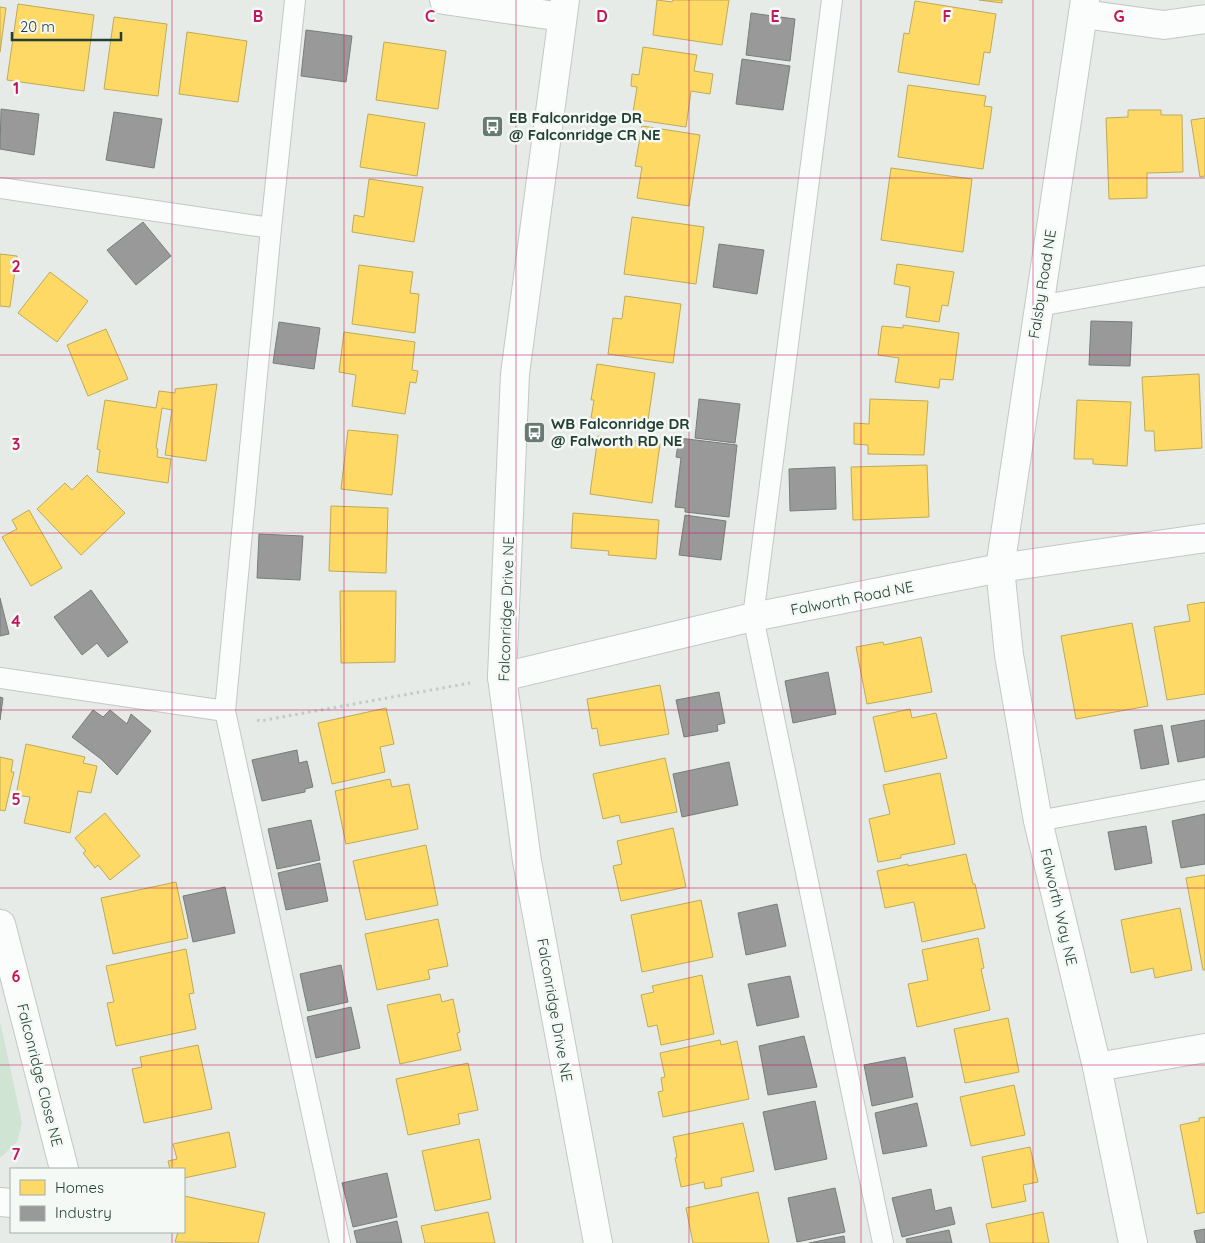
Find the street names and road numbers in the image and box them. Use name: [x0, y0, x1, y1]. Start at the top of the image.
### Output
street label: Falsby Road NE: [1024, 228, 1060, 340]
street label: Falconridge Drive NE: [494, 536, 518, 682]
street label: Falworth Road NE: [789, 577, 915, 619]
street label: Falworth Way NE: [1036, 846, 1082, 968]
street label: Falconridge Drive NE: [533, 937, 577, 1083]
street label: Falconridge Close NE: [13, 1001, 67, 1149]

